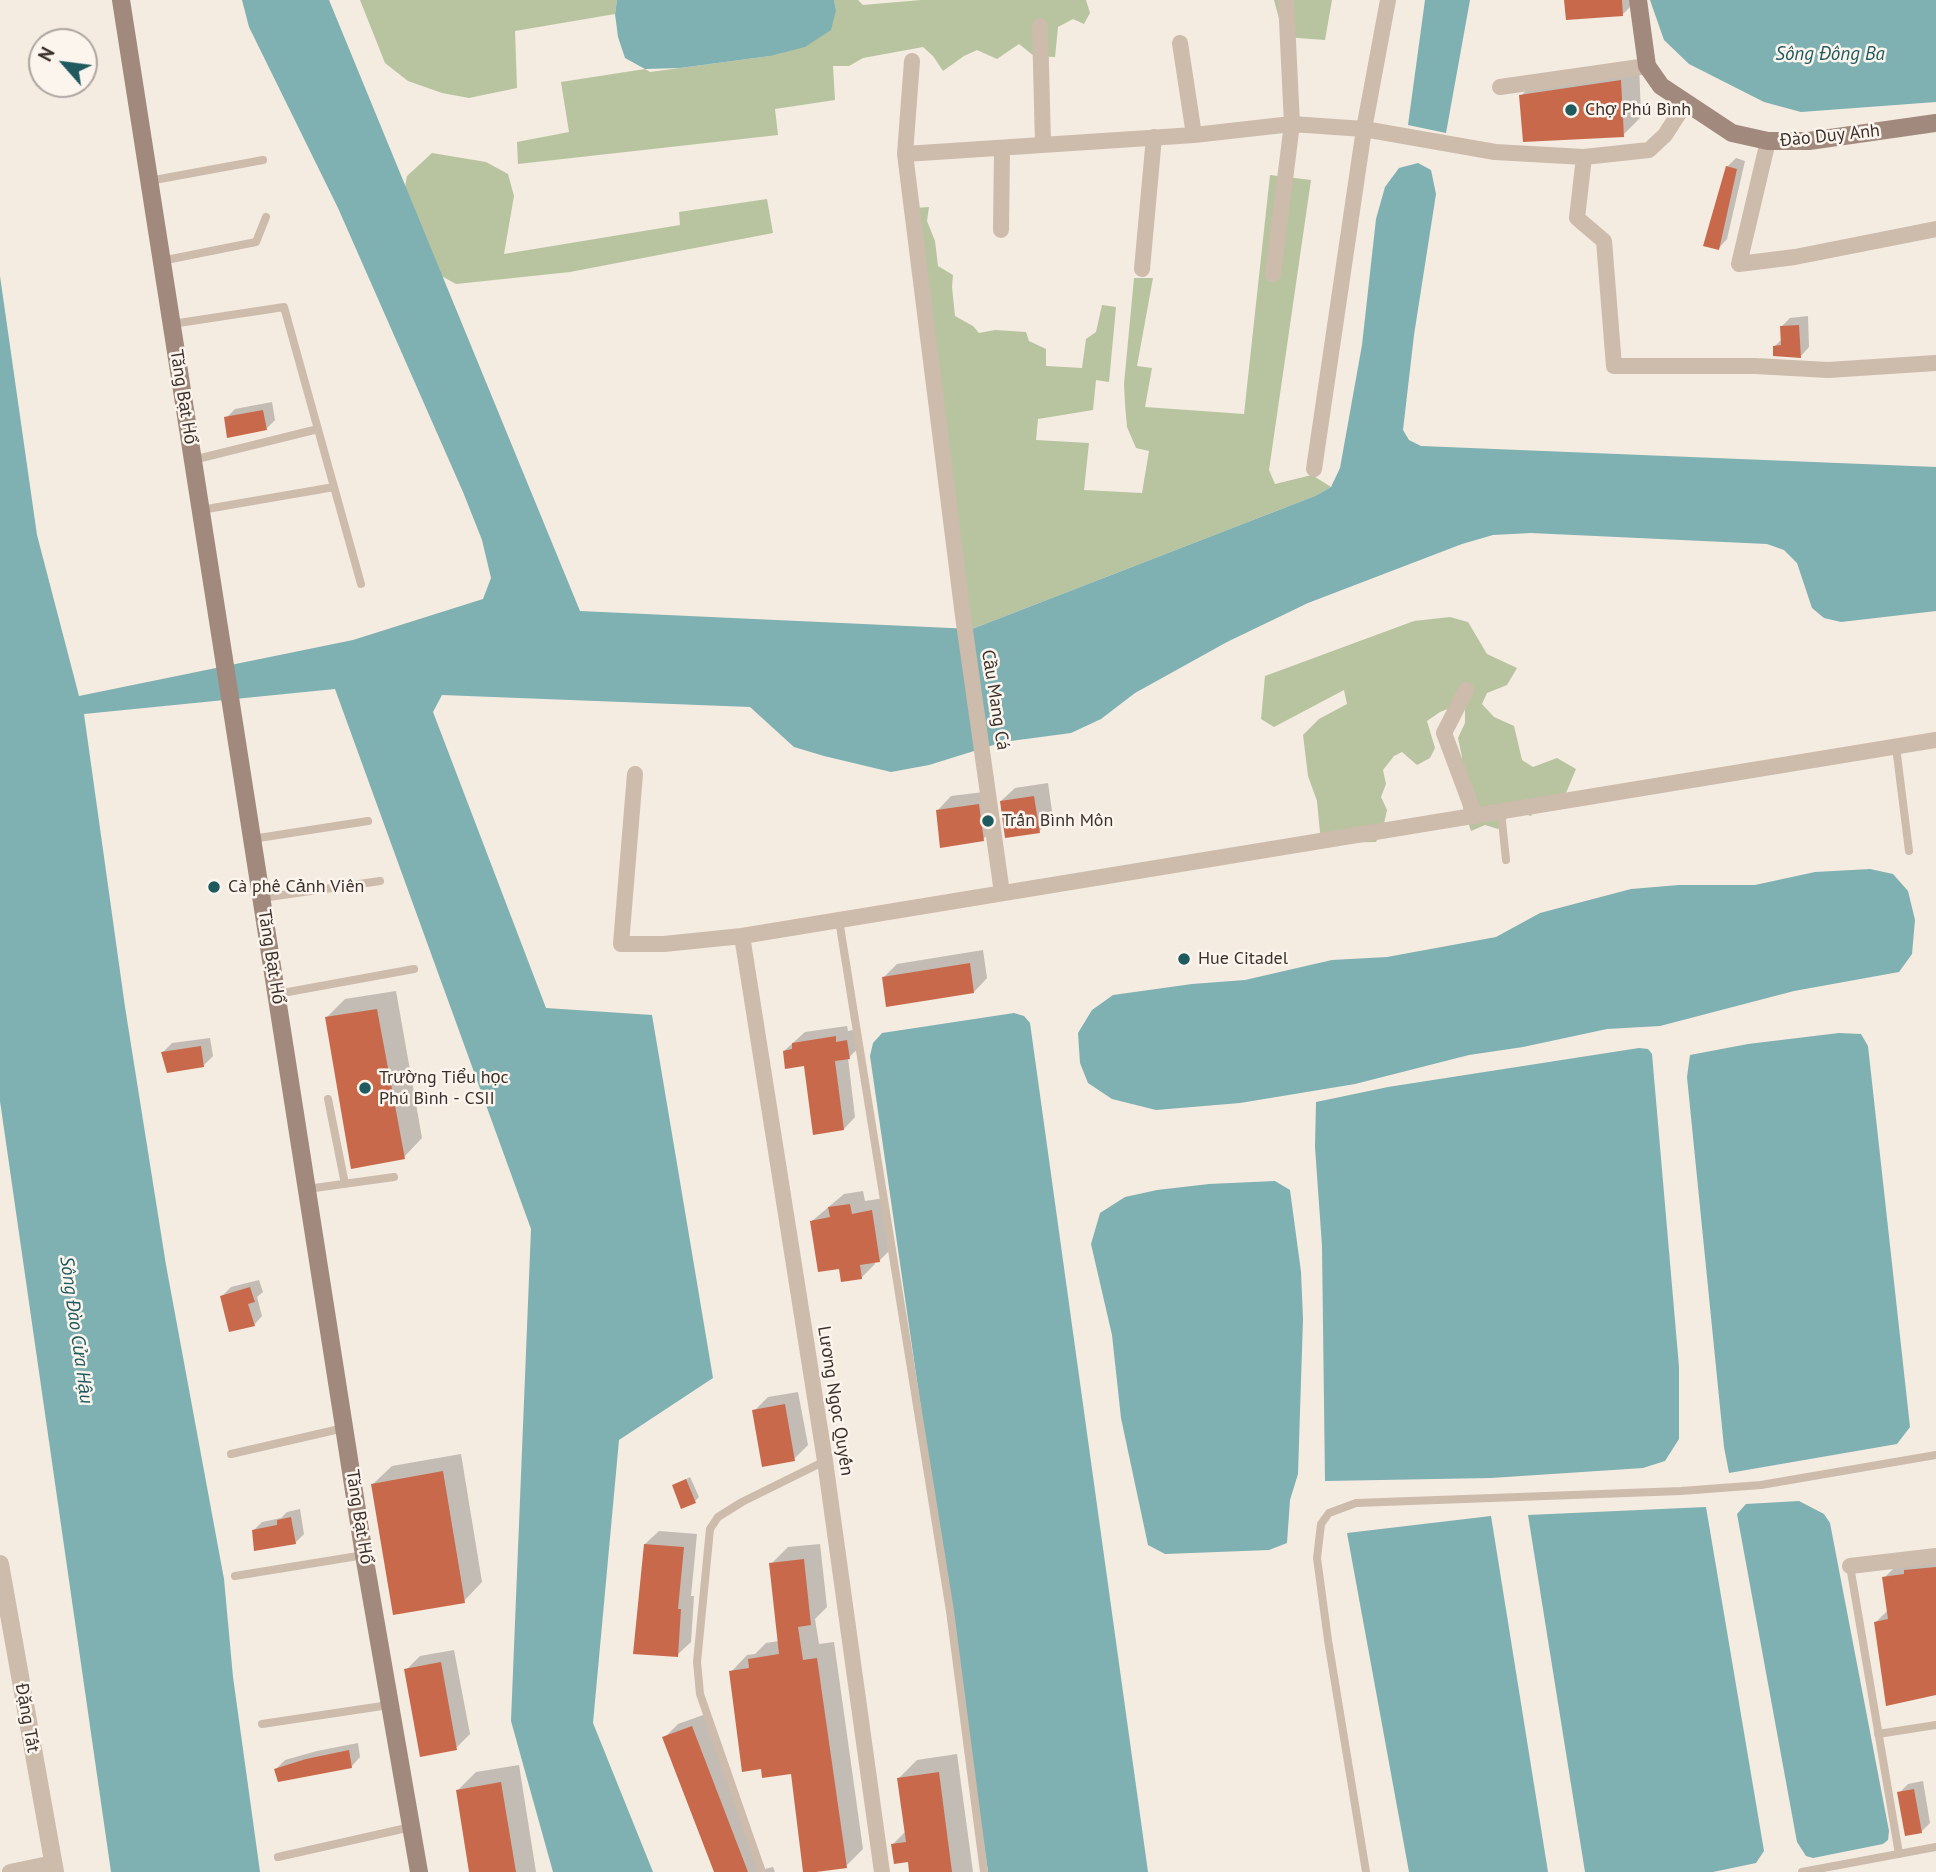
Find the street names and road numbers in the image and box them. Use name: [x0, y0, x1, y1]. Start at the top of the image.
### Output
street label: Đào Duy Anh: [1779, 120, 1881, 152]
street label: Tăng Bạt Hổ: [165, 348, 201, 446]
street label: Cầu Mang Cá: [976, 648, 1014, 752]
street label: Tăng Bạt Hổ: [253, 908, 289, 1006]
street label: Lương Ngọc Quyến: [812, 1325, 858, 1477]
street label: Tăng Bạt Hổ: [341, 1468, 377, 1566]
street label: Đặng Tất: [10, 1682, 44, 1754]

